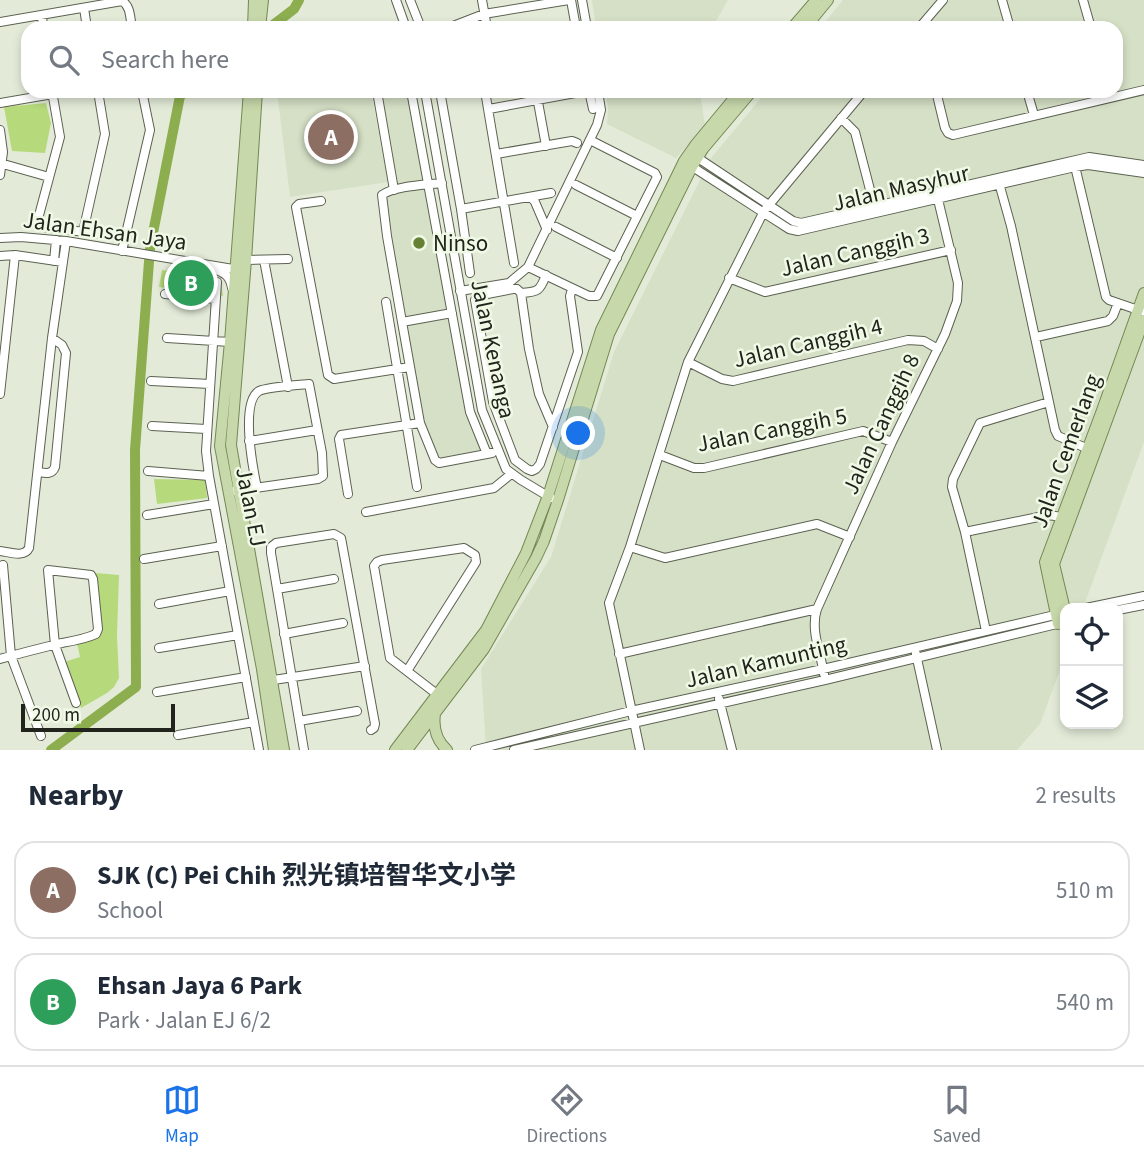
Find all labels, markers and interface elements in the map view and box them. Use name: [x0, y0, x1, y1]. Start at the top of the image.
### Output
search box: [21, 21, 1123, 98]
icon: search: [45, 41, 83, 79]
text: Search here: [101, 41, 229, 78]
pin: A: [308, 111, 354, 163]
street label: Jalan Masyhur: [830, 156, 973, 220]
street label: Jalan Ehsan Jaya: [21, 203, 189, 259]
street label: Jalan Canggih 3: [777, 219, 933, 285]
place label: Ninso: [433, 227, 488, 260]
marker: Ninso: [411, 235, 427, 251]
pin: B: [168, 257, 214, 309]
street label: Jalan Kenanga: [462, 276, 524, 422]
street label: Jalan Canggih 4: [730, 310, 886, 376]
street label: Jalan Canggih 8: [834, 348, 928, 500]
street label: Jalan Cemerlang: [1023, 369, 1109, 533]
street label: Jalan Canggih 5: [694, 399, 850, 461]
your location: [561, 416, 595, 450]
street label: Jalan EJ: [227, 464, 275, 550]
map controls: [1060, 603, 1123, 729]
button: locate: [1060, 603, 1123, 666]
street label: Jalan Kamunting: [682, 627, 850, 697]
button: layers: [1060, 666, 1123, 729]
scale bar: [21, 701, 175, 733]
text: 200 m: [32, 702, 80, 729]
text: Nearby: [28, 774, 123, 817]
text: 2 results: [1036, 779, 1116, 812]
text: SJK (C) Pei Chih 烈光镇培智华文小学: [97, 857, 516, 894]
text: A: [46, 874, 60, 907]
text: 510 m: [1056, 874, 1114, 907]
text: School: [97, 894, 163, 927]
text: Ehsan Jaya 6 Park: [97, 967, 302, 1004]
text: B: [46, 986, 60, 1019]
text: 540 m: [1056, 986, 1114, 1019]
text: Park · Jalan EJ 6/2: [97, 1004, 271, 1037]
tab: Map: [163, 1081, 201, 1150]
tab: Directions: [527, 1081, 607, 1150]
tab: Saved: [933, 1081, 981, 1150]

